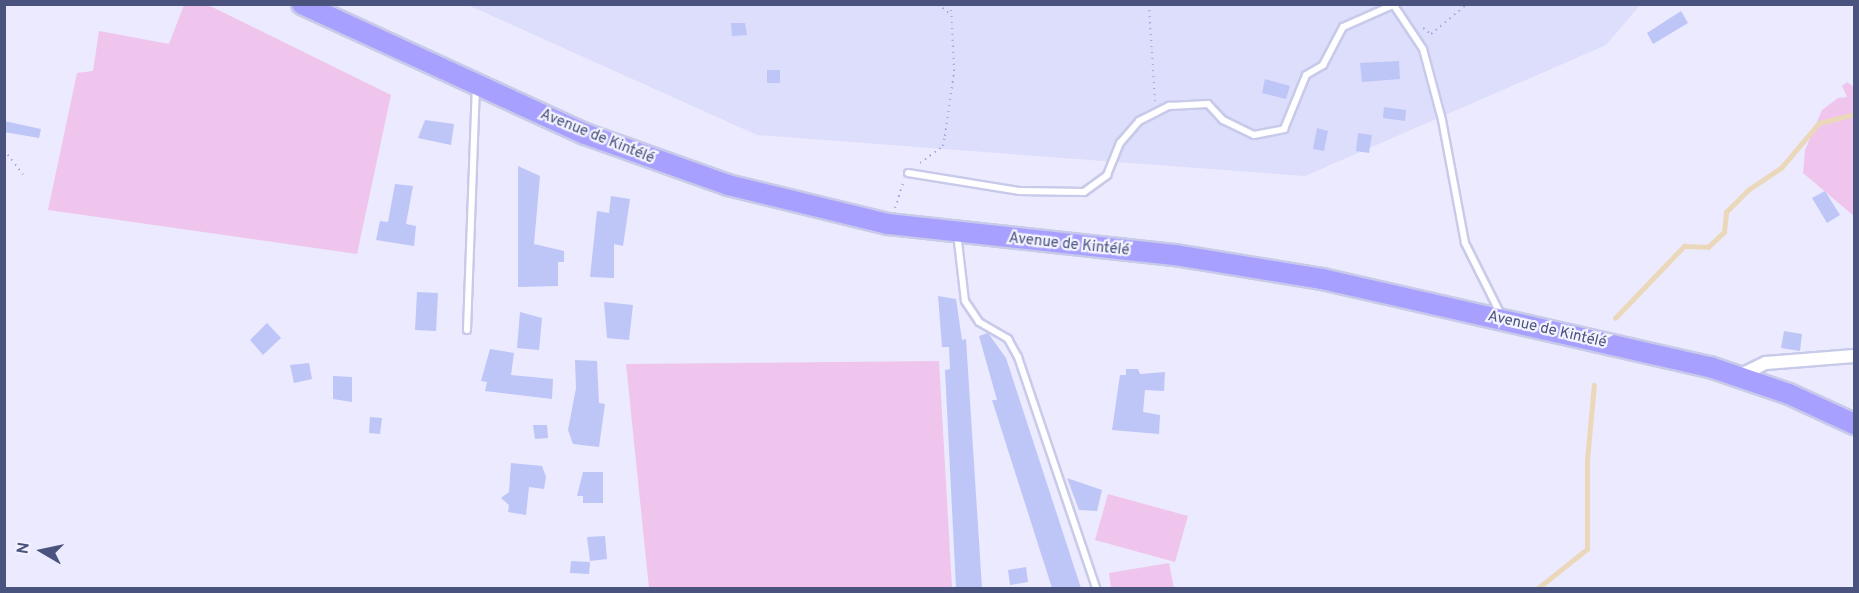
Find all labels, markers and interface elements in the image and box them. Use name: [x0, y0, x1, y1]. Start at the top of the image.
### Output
street label: Avenue de Kintélé: [537, 106, 657, 168]
street label: Avenue de Kintélé: [1008, 230, 1130, 260]
street label: Avenue de Kintélé: [1486, 308, 1608, 352]
north arrow: [12, 521, 72, 581]
text: N: [13, 541, 35, 555]

